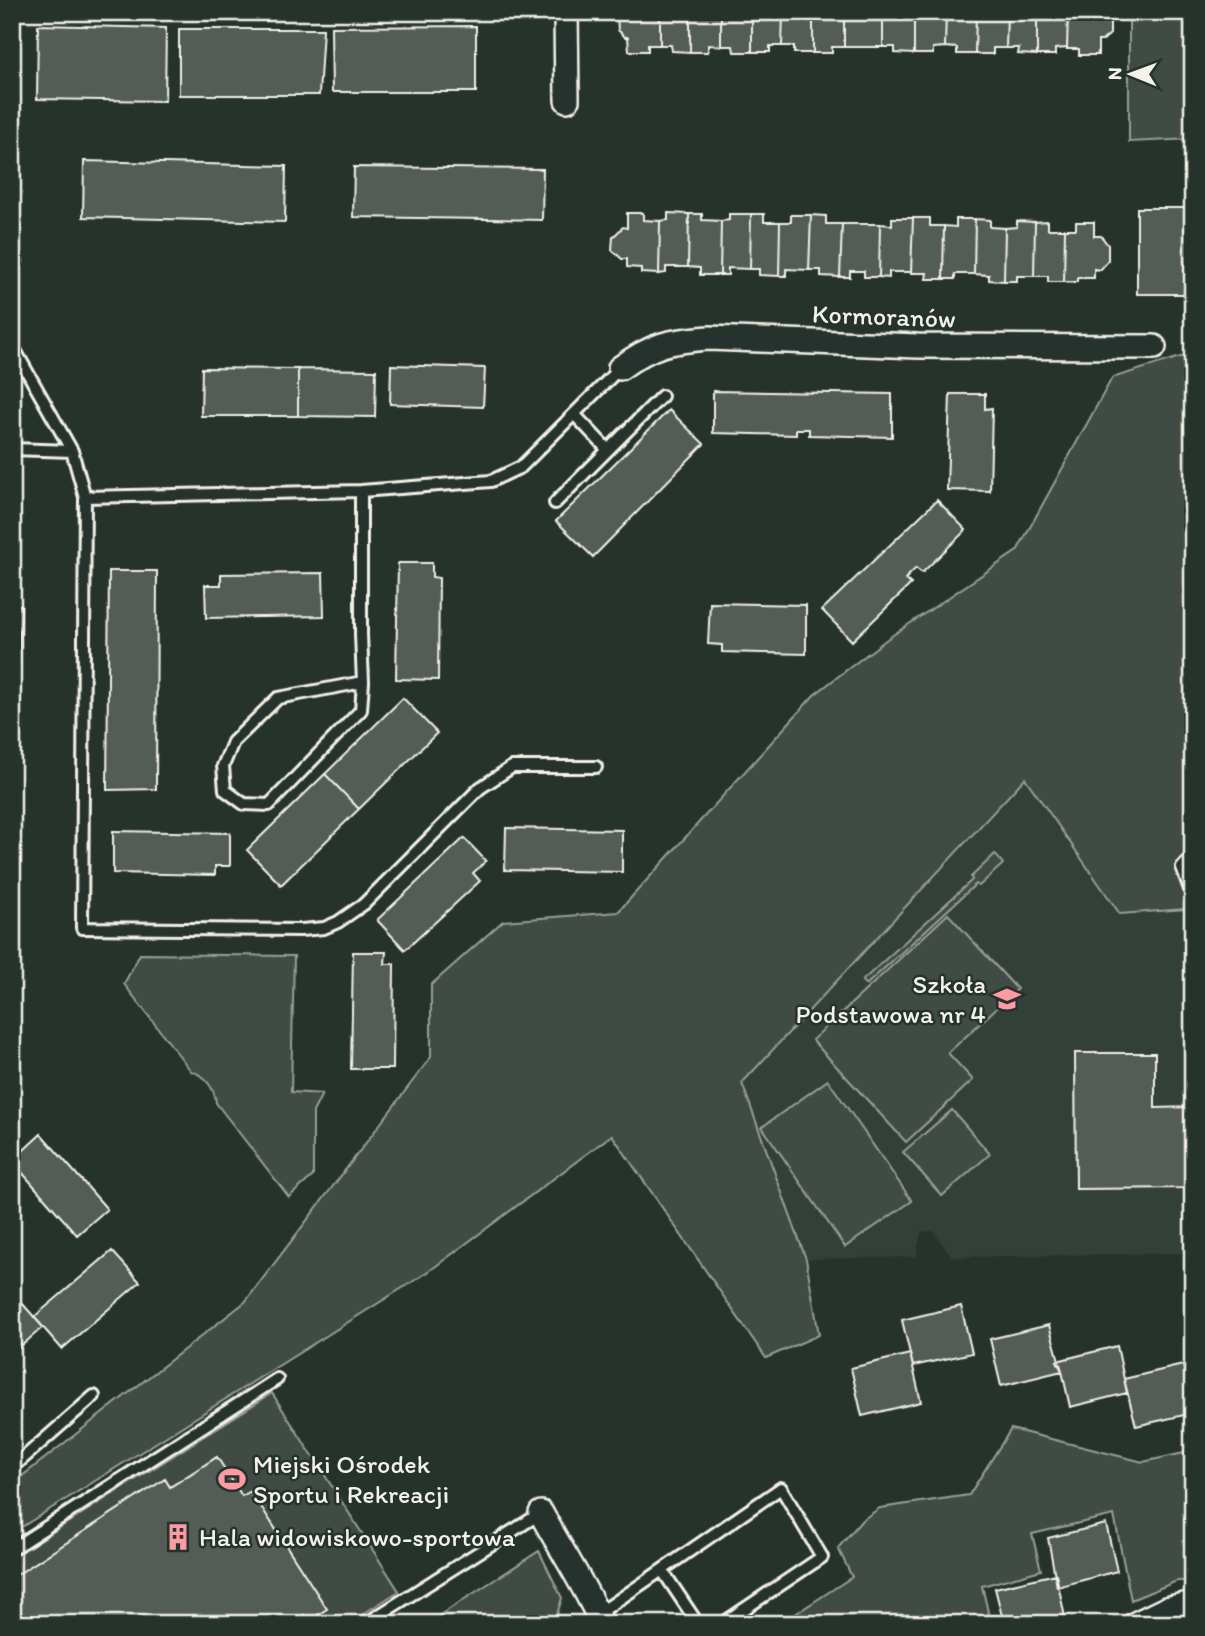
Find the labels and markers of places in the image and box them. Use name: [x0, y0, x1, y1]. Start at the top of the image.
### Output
place label: Szkoła Podstawowa nr 4: [796, 968, 986, 1030]
school or university icon: Szkoła Podstawowa nr 4: [992, 984, 1022, 1014]
place label: Miejski Ośrodek Sportu i Rekreacji: [253, 1448, 449, 1510]
sports icon: Miejski Ośrodek Sportu i Rekreacji: [217, 1464, 247, 1494]
place label: Hala widowiskowo-sportowa: [199, 1521, 516, 1553]
building icon: Hala widowiskowo-sportowa: [163, 1522, 193, 1552]

